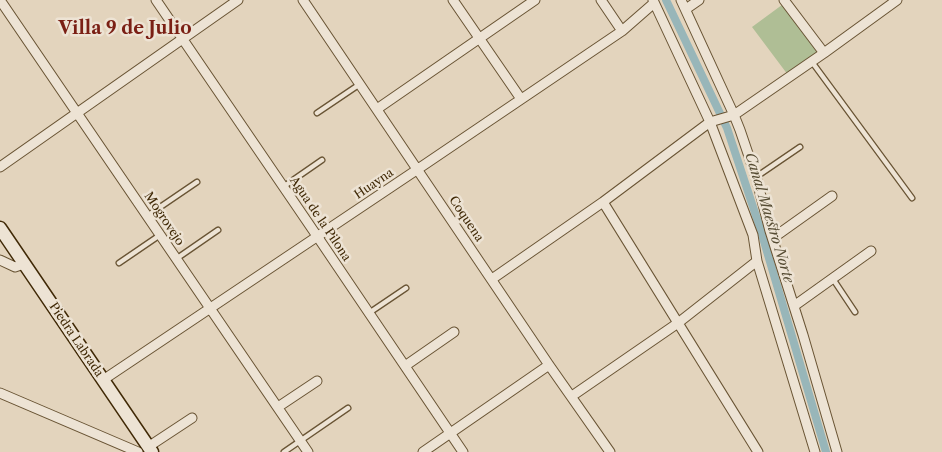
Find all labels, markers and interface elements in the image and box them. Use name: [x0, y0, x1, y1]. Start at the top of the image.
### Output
district label: Villa 9 de Julio: [58, 18, 192, 40]
water label: Canal Maestro Norte: [741, 151, 797, 285]
street label: Huayna: [352, 166, 396, 202]
street label: Agua de la Pilona: [286, 174, 354, 264]
street label: Mogrovejo: [141, 190, 187, 248]
street label: Coquena: [446, 193, 486, 245]
street label: Piedra Labrada: [46, 300, 106, 380]

